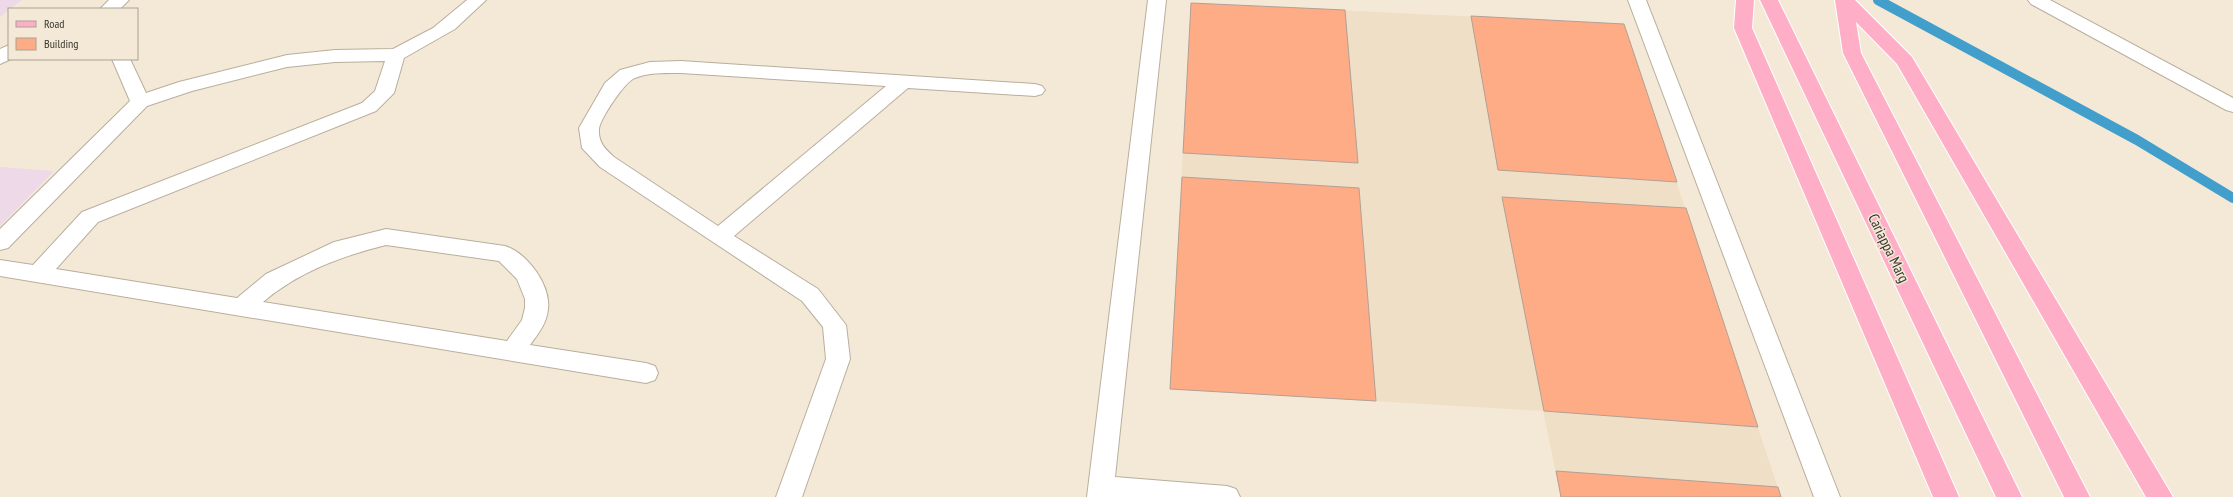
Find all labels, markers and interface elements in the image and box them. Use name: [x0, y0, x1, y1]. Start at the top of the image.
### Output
legend: [8, 8, 138, 60]
text: Road: [44, 16, 64, 31]
text: Building: [44, 36, 79, 51]
street label: Cariappa Marg: [1864, 210, 1914, 286]

